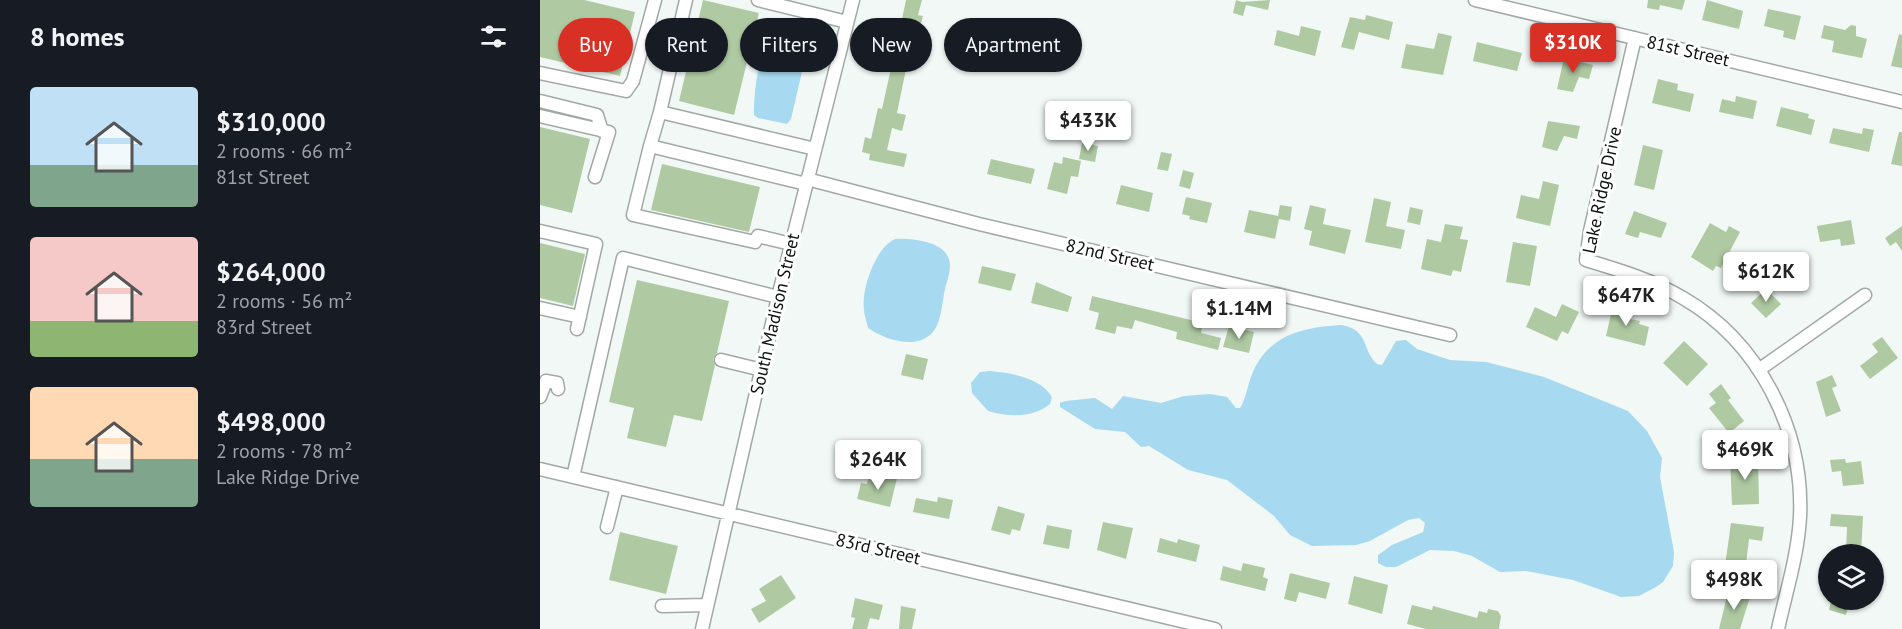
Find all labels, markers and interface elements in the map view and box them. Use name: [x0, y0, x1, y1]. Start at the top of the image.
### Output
chip: Buy: [558, 18, 633, 72]
chip: Rent: [645, 18, 728, 72]
chip: Filters: [740, 18, 838, 72]
chip: New: [850, 18, 932, 72]
chip: Apartment: [944, 18, 1082, 72]
text: 8 homes: [30, 20, 125, 53]
icon: filters: [477, 20, 510, 53]
pin: $310K: [1531, 23, 1615, 74]
text: $310K: [1544, 29, 1602, 55]
street label: 81st Street: [1645, 30, 1732, 71]
pin: $433K: [1046, 101, 1130, 152]
text: $310,000: [216, 105, 326, 138]
text: $433K: [1059, 107, 1117, 133]
icon: home: [78, 111, 150, 183]
street label: Lake Ridge Drive: [1577, 124, 1626, 256]
text: 2 rooms · 66 m²: [216, 138, 352, 164]
text: 81st Street: [216, 164, 309, 190]
street label: South Madison Street: [745, 231, 804, 397]
street label: 82nd Street: [1064, 233, 1157, 276]
pin: $612K: [1724, 252, 1808, 303]
text: $264,000: [216, 255, 326, 288]
text: $612K: [1737, 258, 1795, 284]
icon: home: [78, 261, 150, 333]
pin: $647K: [1584, 276, 1668, 327]
text: $647K: [1597, 282, 1655, 308]
text: 2 rooms · 56 m²: [216, 288, 352, 314]
pin: $1.14M: [1190, 289, 1288, 340]
text: $1.14M: [1206, 295, 1272, 321]
text: 83rd Street: [216, 314, 312, 340]
text: $498,000: [216, 405, 326, 438]
icon: home: [78, 411, 150, 483]
pin: $469K: [1703, 430, 1787, 481]
text: $469K: [1716, 436, 1774, 462]
text: 2 rooms · 78 m²: [216, 438, 352, 464]
pin: $264K: [836, 440, 920, 491]
text: $264K: [849, 446, 907, 472]
text: Lake Ridge Drive: [216, 464, 360, 490]
street label: 83rd Street: [834, 528, 923, 569]
map controls: [1818, 544, 1884, 610]
button: layers: [1818, 544, 1884, 610]
pin: $498K: [1692, 560, 1776, 611]
text: $498K: [1705, 566, 1763, 592]

